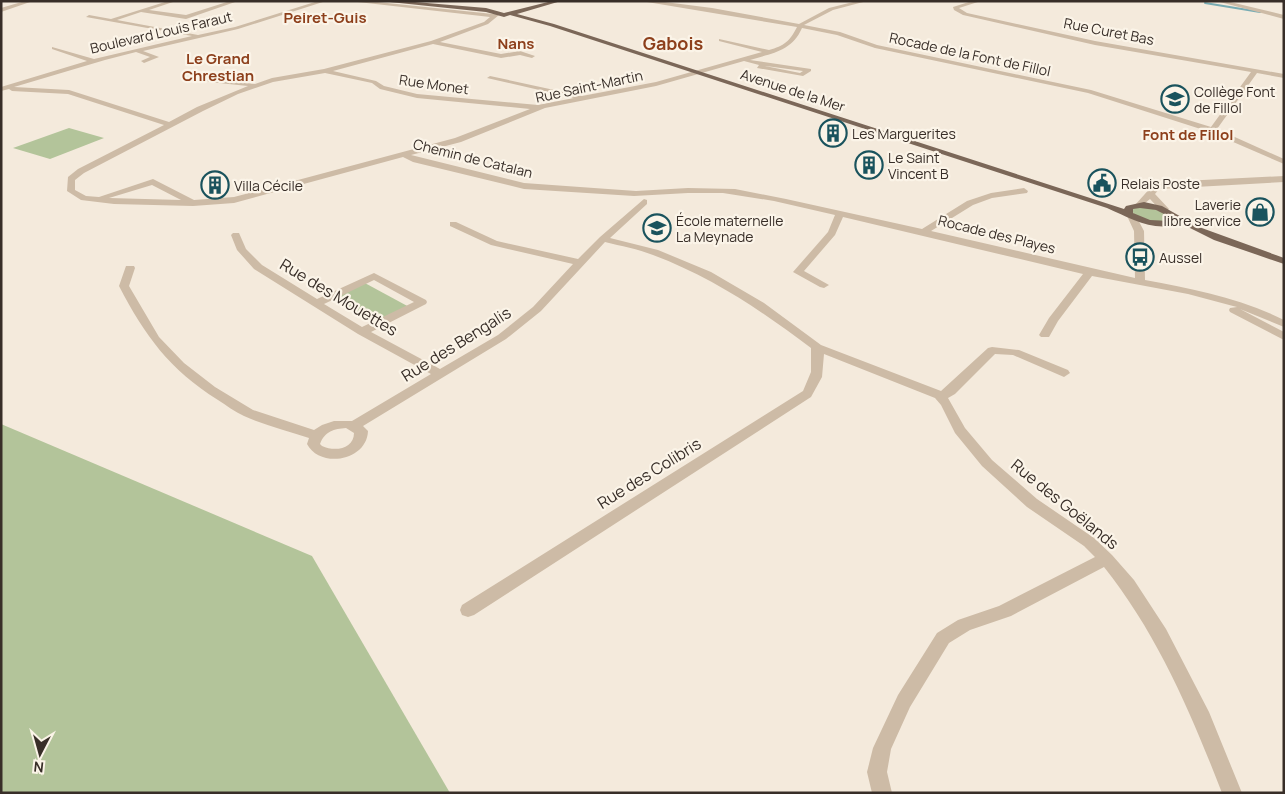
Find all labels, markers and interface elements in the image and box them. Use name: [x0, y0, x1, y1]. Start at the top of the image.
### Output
street label: Boulevard Louis Faraut: [88, 6, 234, 58]
district label: Peiret-Guis: [283, 7, 367, 28]
street label: Rue Curet Bas: [1062, 13, 1156, 49]
street label: Rocade de la Font de Fillol: [888, 28, 1052, 80]
district label: Gabois: [643, 31, 704, 55]
district label: Nans: [498, 33, 534, 54]
district label: Le Grand Chrestian: [182, 48, 254, 86]
street label: Avenue de la Mer: [738, 64, 848, 116]
street label: Rue Saint-Martin: [534, 65, 644, 107]
street label: Rue Monet: [398, 70, 470, 98]
place label: Collège Font de Fillol: [1194, 82, 1276, 117]
school or university icon: Collège Font de Fillol: [1160, 84, 1190, 114]
building icon: Les Marguerites: [818, 118, 848, 148]
place label: Les Marguerites: [852, 124, 956, 143]
district label: Font de Fillol: [1142, 124, 1234, 145]
street label: Chemin de Catalan: [411, 134, 535, 182]
place label: Le Saint Vincent B: [888, 148, 949, 183]
building icon: Le Saint Vincent B: [854, 150, 884, 180]
public building icon: Relais Poste: [1087, 168, 1117, 198]
building icon: Villa Cécile: [200, 170, 230, 200]
place label: Relais Poste: [1121, 174, 1200, 193]
place label: Villa Cécile: [234, 176, 303, 195]
place label: Laverie libre service: [1164, 195, 1241, 230]
shop icon: Laverie libre service: [1245, 197, 1275, 227]
street label: Rocade des Playes: [936, 210, 1058, 258]
place label: École maternelle La Meynade: [676, 211, 783, 246]
school or university icon: École maternelle La Meynade: [642, 213, 672, 243]
bus stop icon: Aussel: [1125, 242, 1155, 272]
place label: Aussel: [1159, 248, 1202, 267]
street label: Rue des Mouettes: [276, 253, 402, 341]
street label: Rue des Bengalis: [397, 301, 515, 387]
street label: Rue des Colibris: [593, 432, 705, 514]
street label: Rue des Goëlands: [1007, 454, 1123, 554]
north arrow: [15, 729, 65, 779]
text: N: [33, 757, 45, 777]

